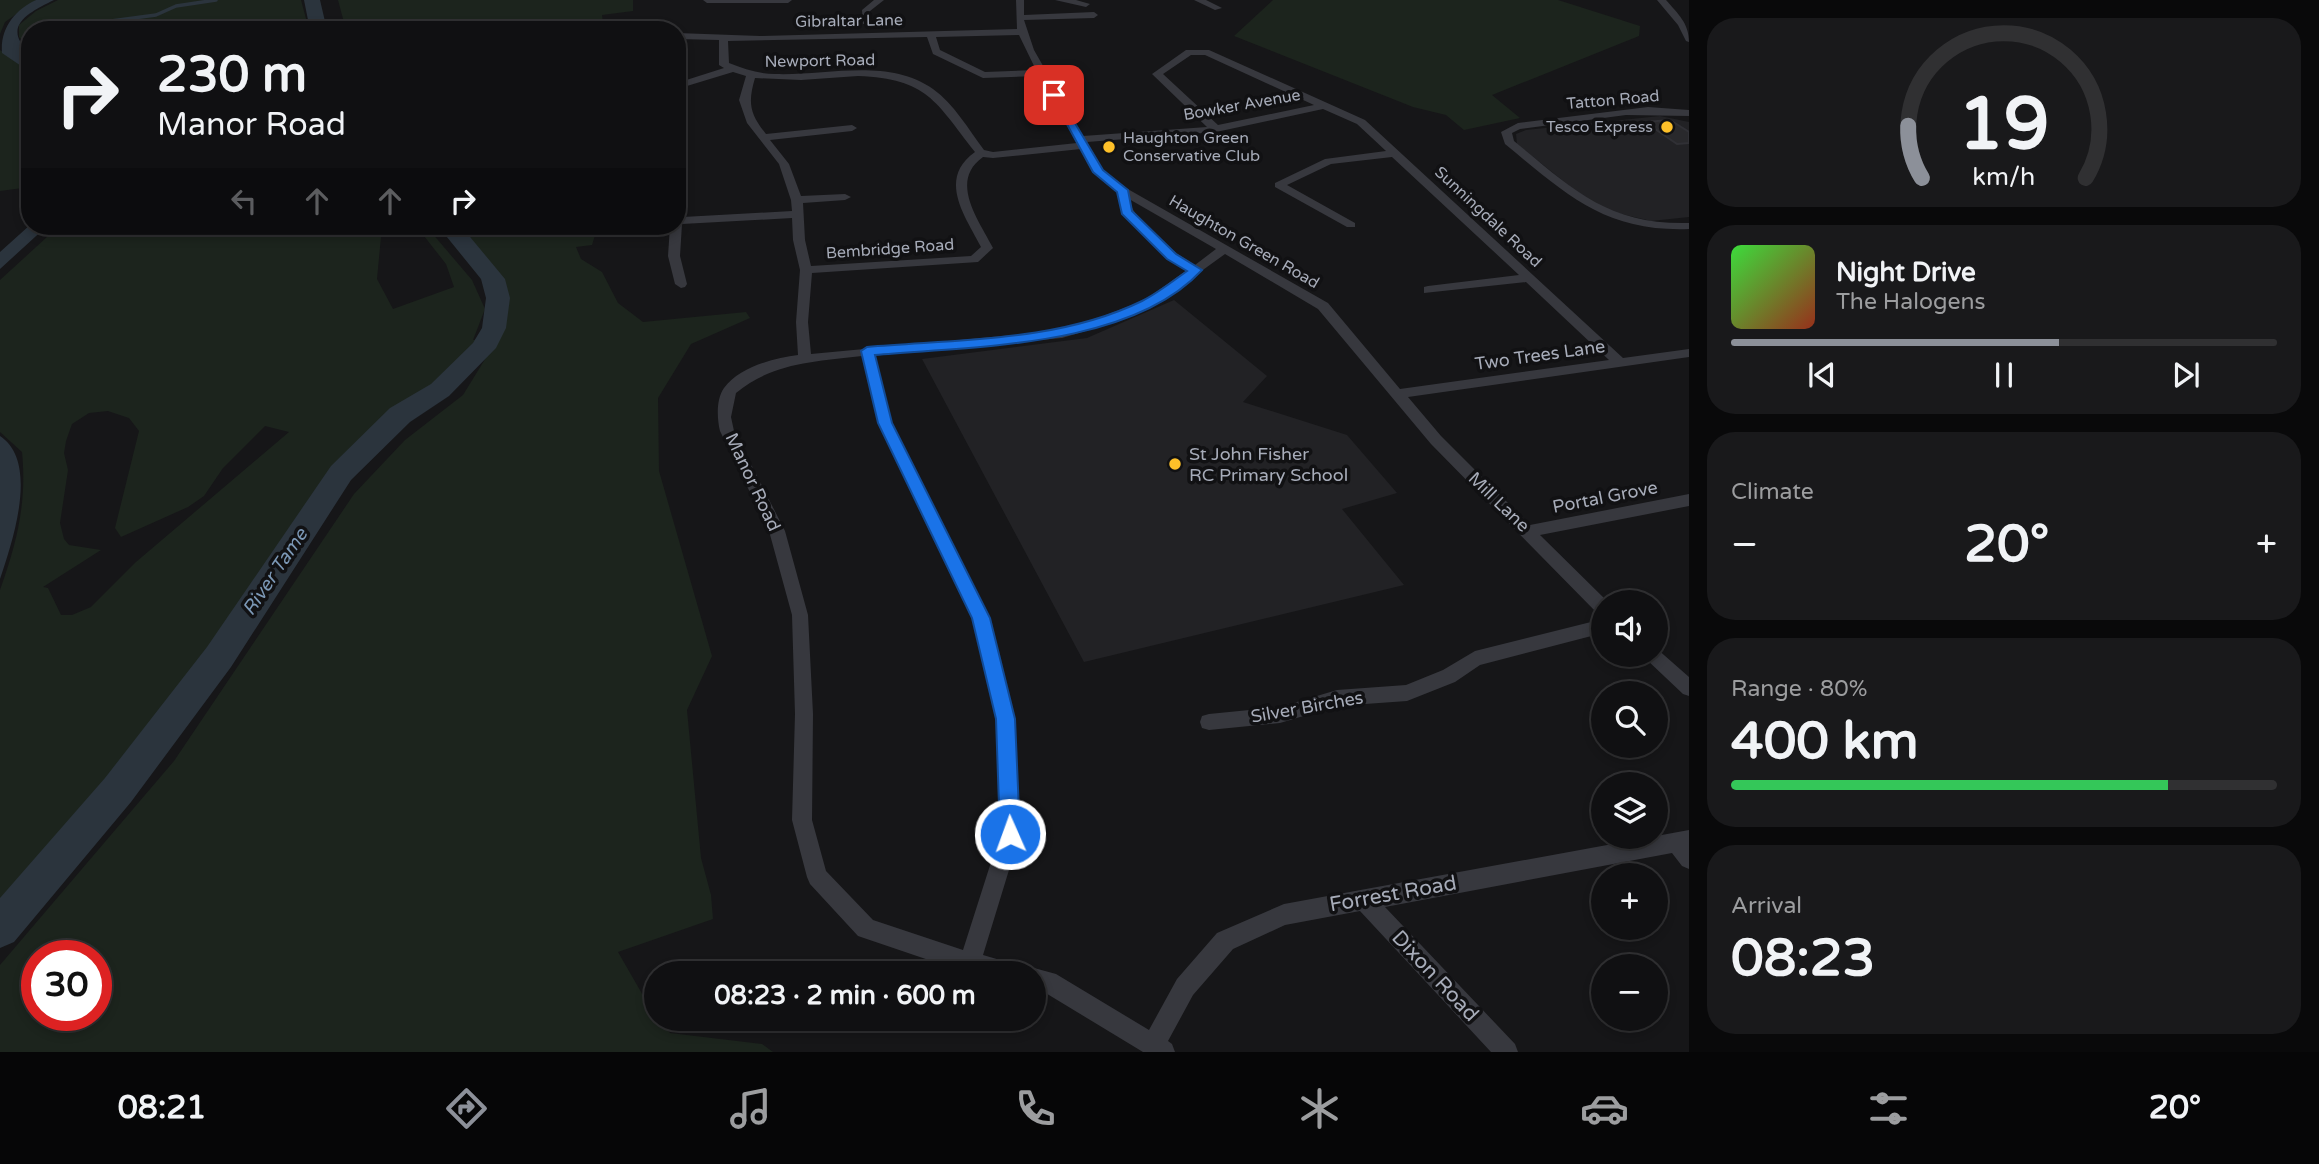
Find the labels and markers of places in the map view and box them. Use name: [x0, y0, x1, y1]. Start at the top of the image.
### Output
pin: [1024, 65, 1084, 125]
place label: Tesco Express: [1546, 117, 1653, 137]
marker: Tesco Express: [1659, 119, 1675, 135]
place label: Haughton Green Conservative Club: [1123, 128, 1260, 166]
marker: Haughton Green Conservative Club: [1101, 139, 1117, 155]
place label: St John Fisher RC Primary School: [1189, 443, 1348, 486]
marker: St John Fisher RC Primary School: [1167, 456, 1183, 472]

